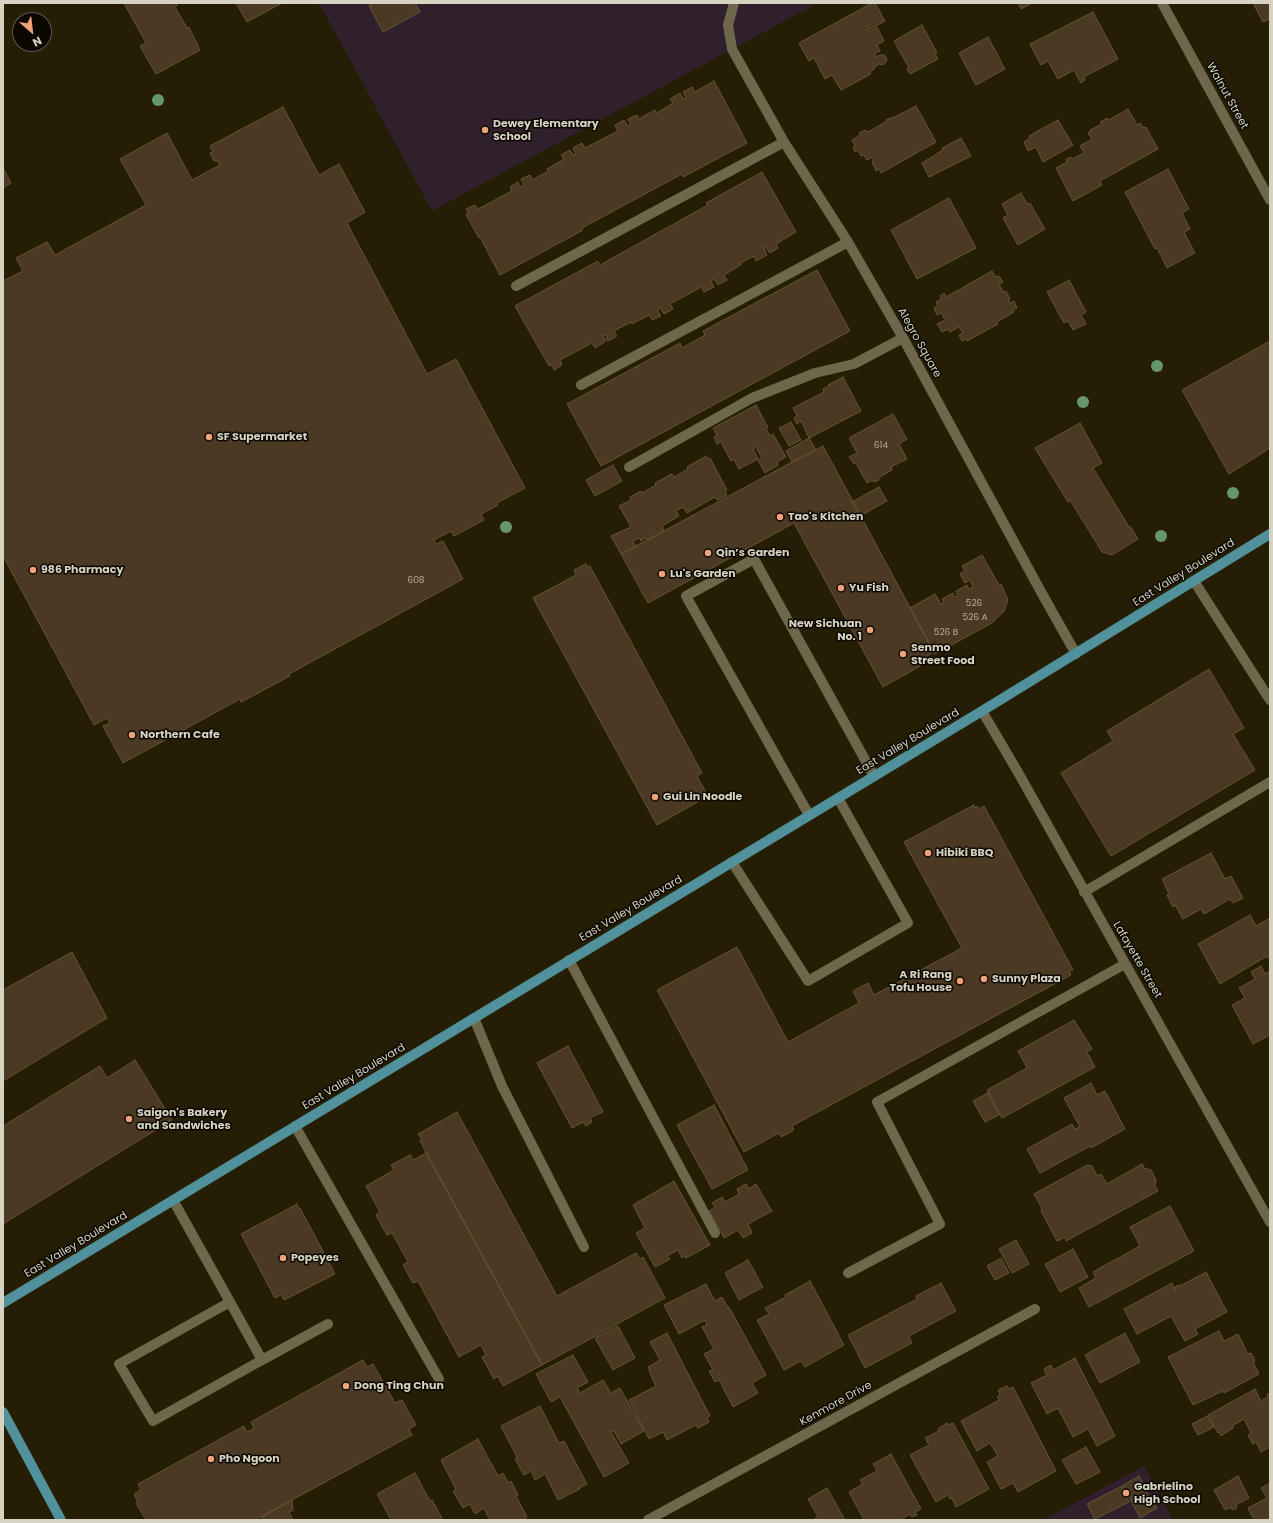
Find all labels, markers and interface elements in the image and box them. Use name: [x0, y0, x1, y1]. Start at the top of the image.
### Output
north arrow: [12, 12, 52, 52]
text: N: [30, 33, 45, 51]
street label: Walnut Street: [1203, 60, 1251, 132]
place label: Dewey Elementary School: [493, 117, 599, 143]
marker: Dewey Elementary School: [480, 125, 490, 135]
street label: Alegro Square: [894, 306, 944, 380]
place label: SF Supermarket: [217, 430, 307, 444]
marker: SF Supermarket: [204, 432, 214, 442]
house number: 614: [874, 441, 888, 451]
place label: Tao's Kitchen: [788, 510, 864, 524]
marker: Tao's Kitchen: [775, 512, 785, 522]
street label: East Valley Boulevard: [1131, 536, 1237, 610]
place label: Qin’s Garden: [716, 546, 789, 560]
marker: Qin’s Garden: [703, 548, 713, 558]
place label: 986 Pharmacy: [41, 563, 123, 577]
marker: 986 Pharmacy: [28, 565, 38, 575]
place label: Lu's Garden: [670, 567, 736, 581]
marker: Lu's Garden: [657, 569, 667, 579]
house number: 608: [407, 576, 425, 586]
place label: Yu Fish: [849, 581, 889, 595]
marker: Yu Fish: [836, 583, 846, 593]
house number: 526: [966, 599, 982, 609]
house number: 526 A: [962, 613, 988, 623]
place label: New Sichuan No. 1: [789, 617, 862, 643]
marker: New Sichuan No. 1: [865, 625, 875, 635]
house number: 526 B: [934, 628, 958, 638]
place label: Senmo Street Food: [911, 641, 975, 667]
marker: Senmo Street Food: [898, 649, 908, 659]
street label: East Valley Boulevard: [854, 706, 962, 778]
place label: Northern Cafe: [140, 728, 220, 742]
marker: Northern Cafe: [127, 730, 137, 740]
place label: Gui Lin Noodle: [663, 790, 742, 804]
marker: Gui Lin Noodle: [650, 792, 660, 802]
place label: Hibiki BBQ: [936, 846, 994, 860]
marker: Hibiki BBQ: [923, 848, 933, 858]
street label: East Valley Boulevard: [577, 873, 685, 945]
street label: Lafayette Street: [1110, 919, 1164, 1001]
place label: A Ri Rang Tofu House: [889, 968, 952, 994]
place label: Sunny Plaza: [992, 972, 1061, 986]
marker: Sunny Plaza: [979, 974, 989, 984]
marker: A Ri Rang Tofu House: [955, 976, 965, 986]
street label: East Valley Boulevard: [300, 1041, 408, 1113]
place label: Saigon's Bakery and Sandwiches: [137, 1106, 231, 1132]
marker: Saigon's Bakery and Sandwiches: [124, 1114, 134, 1124]
street label: East Valley Boulevard: [22, 1209, 130, 1281]
place label: Popeyes: [291, 1251, 339, 1265]
marker: Popeyes: [278, 1253, 288, 1263]
place label: Dong Ting Chun: [354, 1379, 444, 1393]
street label: Kenmore Drive: [798, 1379, 874, 1429]
marker: Dong Ting Chun: [341, 1381, 351, 1391]
place label: Pho Ngoon: [219, 1452, 280, 1466]
marker: Pho Ngoon: [206, 1454, 216, 1464]
place label: Gabrielino High School: [1134, 1480, 1201, 1506]
marker: Gabrielino High School: [1121, 1488, 1131, 1498]

